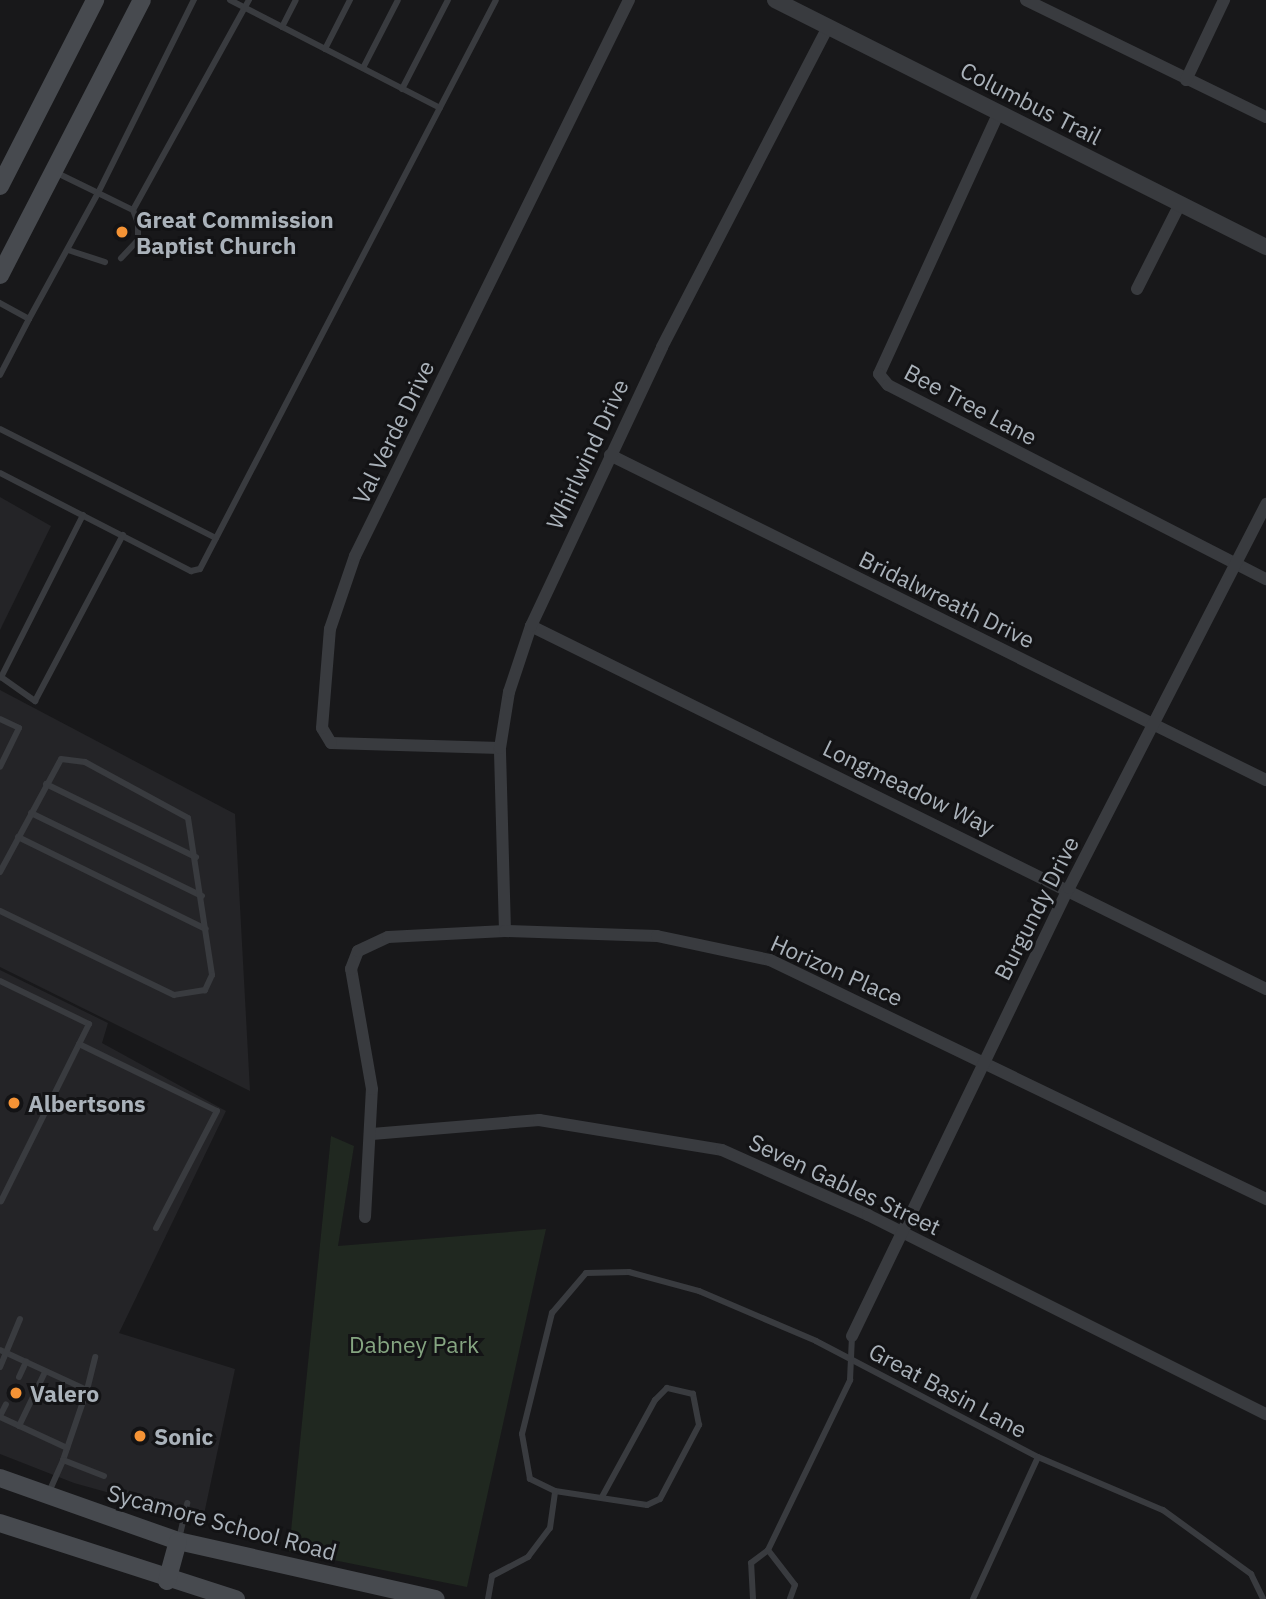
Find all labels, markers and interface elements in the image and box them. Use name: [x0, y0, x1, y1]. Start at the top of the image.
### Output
street label: Columbus Trail: [956, 56, 1106, 150]
place label: Great Commission Baptist Church: [136, 205, 334, 259]
marker: Great Commission Baptist Church: [114, 224, 130, 240]
street label: Val Verde Drive: [346, 356, 440, 508]
street label: Bee Tree Lane: [900, 357, 1042, 451]
street label: Whirlwind Drive: [540, 375, 634, 533]
street label: Bridalwreath Drive: [855, 545, 1039, 653]
street label: Longmeadow Way: [819, 734, 999, 840]
street label: Burgundy Drive: [988, 831, 1084, 985]
street label: Horizon Place: [767, 929, 907, 1011]
place label: Albertsons: [28, 1089, 146, 1117]
marker: Albertsons: [6, 1095, 22, 1111]
street label: Seven Gables Street: [745, 1127, 945, 1241]
park label: Dabney Park: [349, 1330, 479, 1358]
street label: Great Basin Lane: [864, 1337, 1032, 1443]
place label: Valero: [30, 1379, 99, 1407]
marker: Valero: [8, 1385, 24, 1401]
place label: Sonic: [154, 1422, 214, 1450]
marker: Sonic: [132, 1428, 148, 1444]
street label: Sycamore School Road: [104, 1478, 340, 1566]

